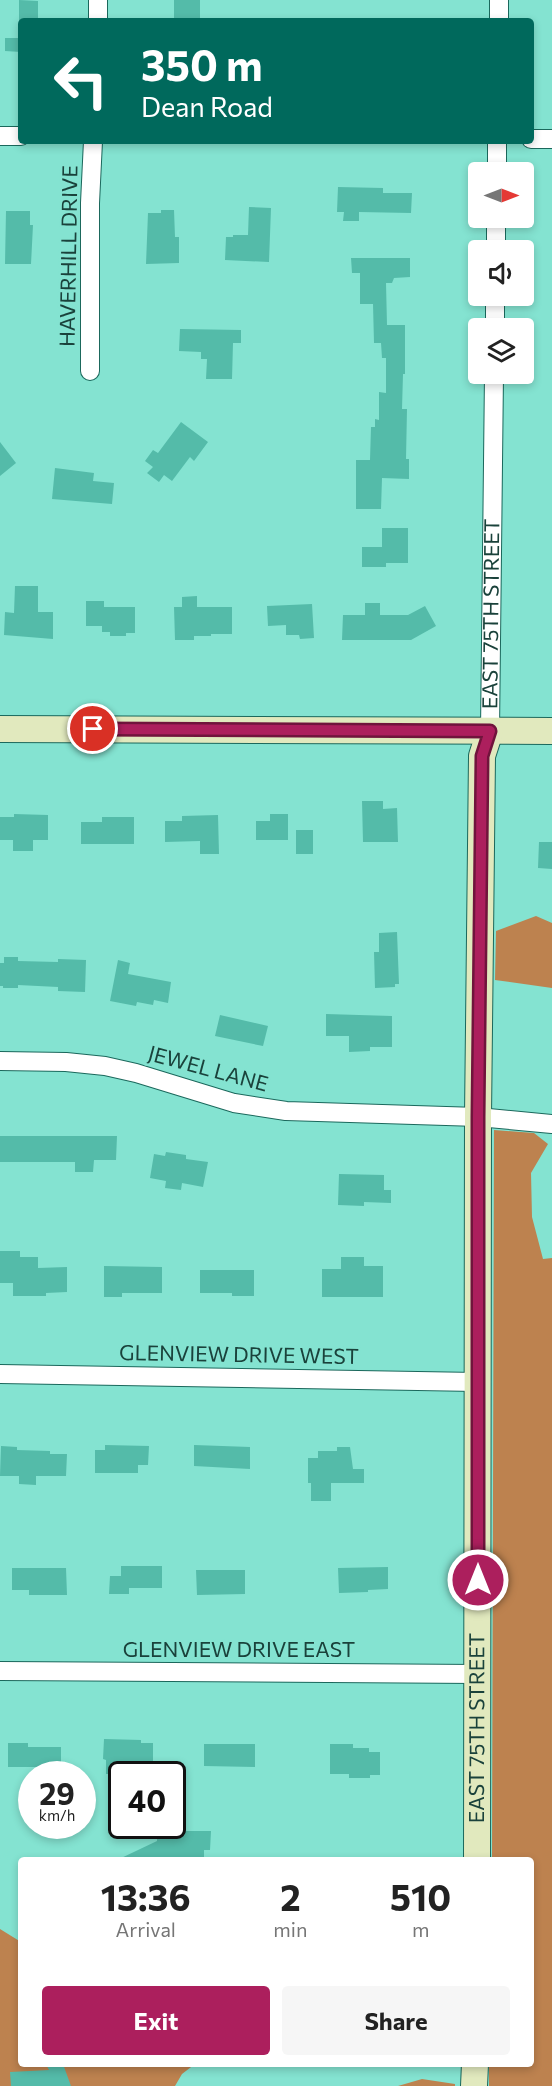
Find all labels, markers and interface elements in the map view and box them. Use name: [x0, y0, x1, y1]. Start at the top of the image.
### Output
text: 350 m: [141, 38, 263, 90]
icon: left: [42, 42, 120, 120]
text: Dean Road: [141, 90, 273, 123]
north arrow: [468, 162, 534, 228]
map controls: [468, 162, 534, 384]
street label: HAVERHILL DRIVE: [53, 165, 82, 347]
button: sound: [468, 240, 534, 306]
button: layers: [468, 318, 534, 384]
street label: EAST 75TH STREET: [476, 519, 503, 709]
pin: [67, 703, 118, 754]
icon: arrive: [76, 712, 109, 745]
street label: JEWEL LANE: [146, 1040, 271, 1096]
street label: GLENVIEW DRIVE WEST: [119, 1339, 359, 1368]
position arrow: [446, 1548, 510, 1612]
street label: EAST 75TH STREET: [463, 1633, 488, 1823]
street label: GLENVIEW DRIVE EAST: [123, 1636, 355, 1661]
speed limit sign: 40: [108, 1761, 186, 1839]
text: 29: [39, 1774, 75, 1811]
text: km/h: [39, 1806, 75, 1824]
text: 13:36: [101, 1874, 191, 1918]
text: 2: [280, 1874, 301, 1918]
text: 510: [390, 1874, 451, 1918]
text: Arrival: [115, 1917, 176, 1941]
text: min: [273, 1917, 307, 1941]
text: m: [412, 1917, 429, 1941]
button: Exit: [42, 1986, 270, 2055]
button: Share: [282, 1986, 510, 2055]

